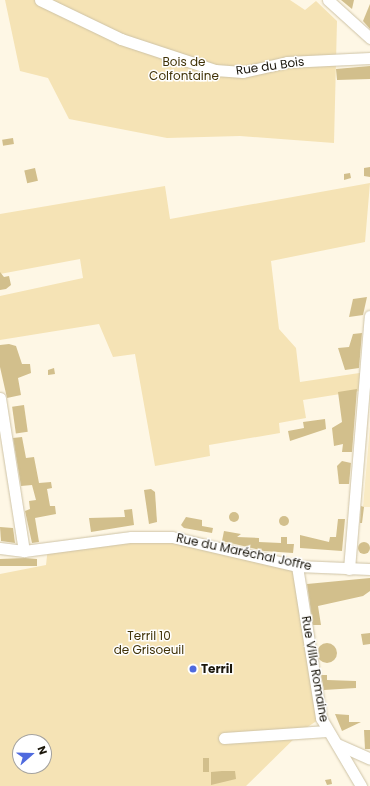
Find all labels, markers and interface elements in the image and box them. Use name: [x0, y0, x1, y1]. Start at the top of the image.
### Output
street label: Rue du Bois: [235, 54, 305, 78]
park label: Bois de Colfontaine: [149, 55, 219, 83]
street label: Rue du Maréchal Joffre: [175, 531, 313, 573]
street label: Rue Villa Romaine: [299, 615, 331, 723]
park label: Terril 10 de Grisoeuil: [114, 629, 184, 657]
place label: Terril: [201, 662, 233, 676]
marker: Terril: [188, 664, 198, 674]
north arrow: [12, 734, 52, 774]
text: N: [33, 744, 51, 757]

